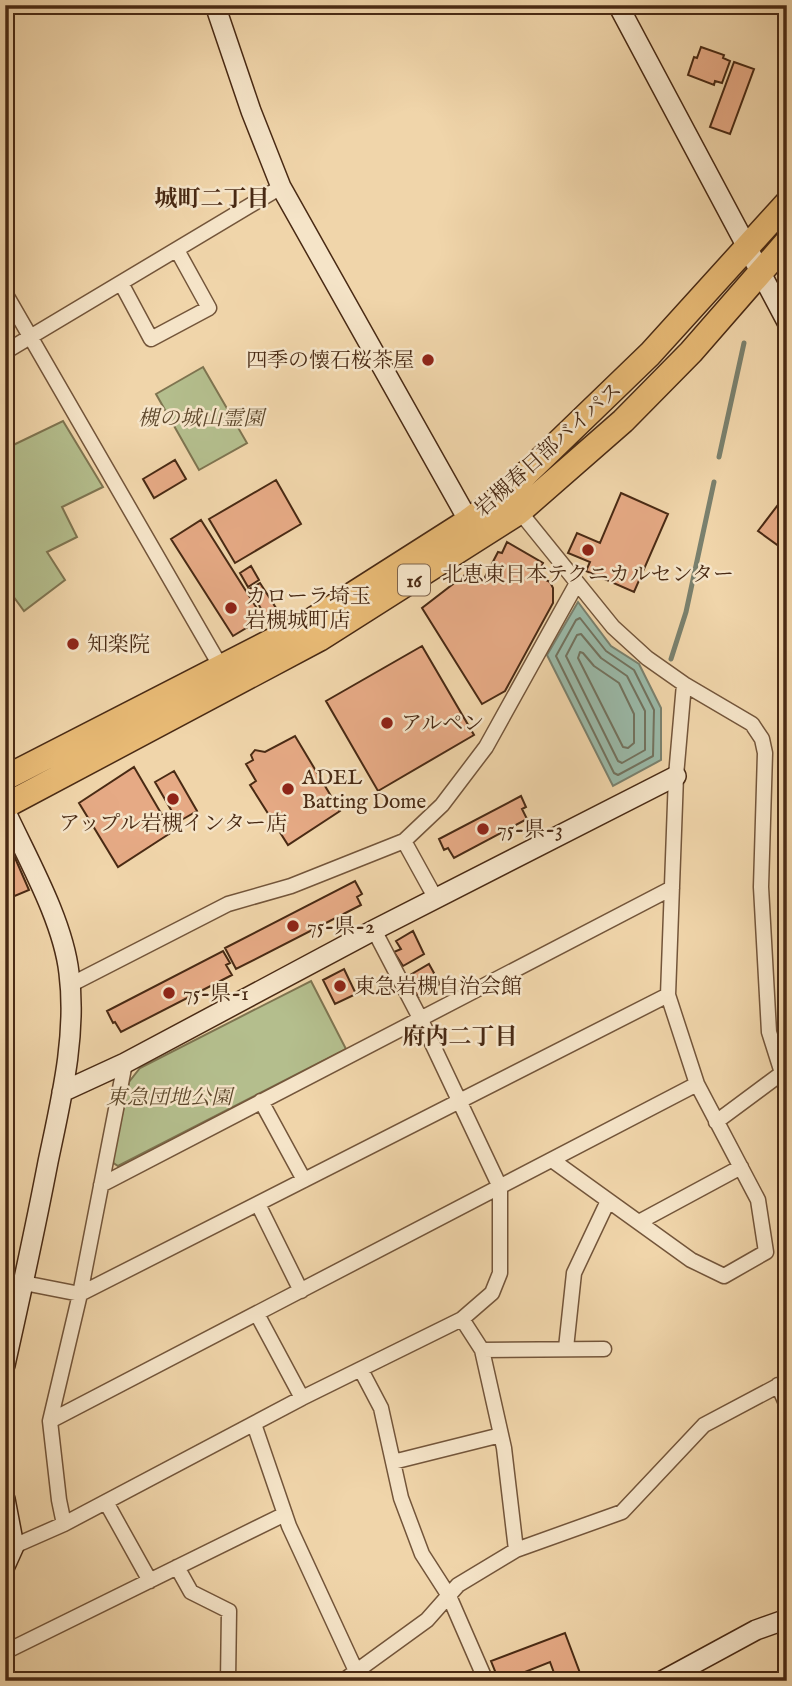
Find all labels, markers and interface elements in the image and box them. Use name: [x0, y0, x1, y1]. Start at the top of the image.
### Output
district label: 城町二丁目: [155, 185, 270, 214]
place label: 四季の懐石桜茶屋: [246, 348, 414, 375]
marker: 四季の懐石桜茶屋: [420, 352, 436, 368]
street label: 岩槻春日部バイパス: [470, 377, 628, 523]
park label: 槻の城山霊園: [138, 406, 267, 433]
marker: 北恵東日本テクニカルセンター: [580, 542, 596, 558]
place label: 北恵東日本テクニカルセンター: [442, 562, 734, 589]
road number: 16: [398, 565, 430, 596]
place label: カローラ埼玉 岩槻城町店: [245, 584, 371, 635]
marker: カローラ埼玉 岩槻城町店: [223, 600, 239, 616]
place label: 知楽院: [87, 632, 150, 659]
marker: 知楽院: [65, 636, 81, 652]
place label: アルペン: [401, 711, 484, 738]
marker: アルペン: [379, 715, 395, 731]
place label: ADEL Batting Dome: [301, 765, 426, 816]
marker: ADEL Batting Dome: [280, 781, 296, 797]
marker: アップル岩槻インター店: [165, 791, 181, 807]
place label: アップル岩槻インター店: [59, 811, 287, 838]
place label: 75-県-3: [497, 817, 563, 844]
marker: 75-県-3: [475, 821, 491, 837]
place label: 75-県-2: [307, 914, 375, 941]
marker: 75-県-2: [285, 918, 301, 934]
place label: 東急岩槻自治会館: [354, 974, 522, 1001]
marker: 東急岩槻自治会館: [332, 978, 348, 994]
place label: 75-県-1: [183, 981, 249, 1008]
marker: 75-県-1: [161, 985, 177, 1001]
district label: 府内二丁目: [403, 1023, 518, 1052]
park label: 東急団地公園: [106, 1085, 235, 1112]

